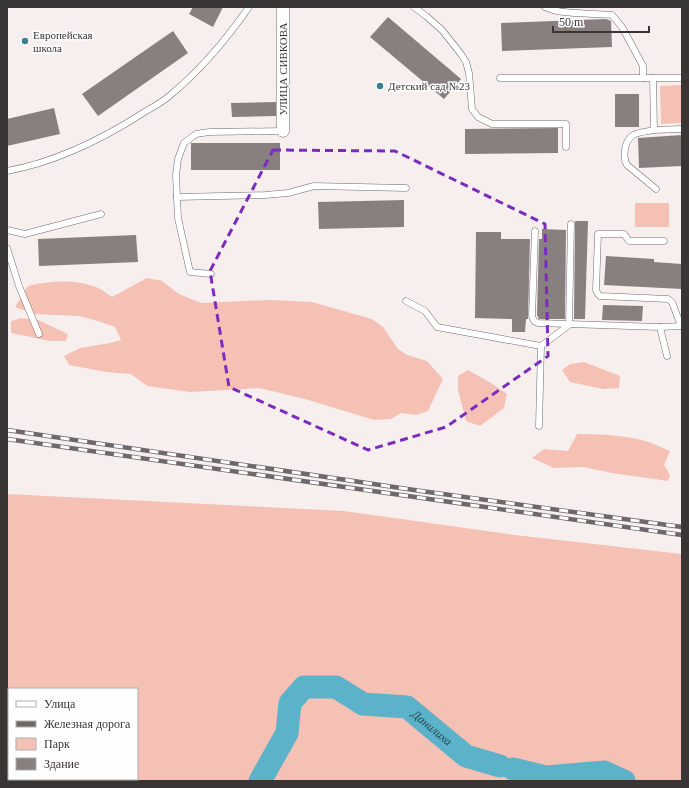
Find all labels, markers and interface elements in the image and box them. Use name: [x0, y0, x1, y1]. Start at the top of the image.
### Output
scale bar: [553, 8, 649, 34]
text: 50 m: [559, 15, 584, 29]
street label: УЛИЦА СИВКОВА: [277, 23, 289, 115]
place label: Европейская школа: [33, 29, 93, 54]
marker: Европейская школа: [20, 36, 30, 46]
place label: Детский сад №23: [388, 80, 470, 92]
marker: Детский сад №23: [375, 81, 385, 91]
legend: [8, 688, 138, 780]
text: Улица: [44, 697, 76, 711]
water label: Данилиха: [408, 706, 455, 748]
text: Железная дорога: [44, 717, 131, 731]
text: Парк: [44, 737, 70, 751]
text: Здание: [44, 757, 79, 771]

